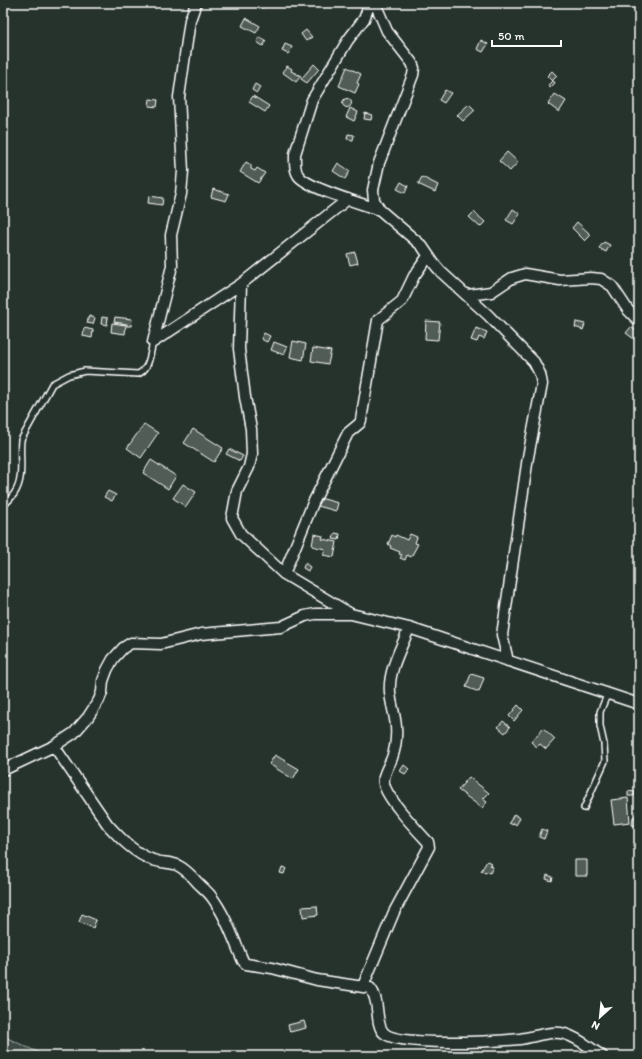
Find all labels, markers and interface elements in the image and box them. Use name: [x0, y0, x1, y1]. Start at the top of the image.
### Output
scale bar: [492, 22, 561, 48]
text: 50 m: [498, 29, 524, 43]
north arrow: [580, 997, 620, 1037]
text: N: [589, 1018, 602, 1033]

